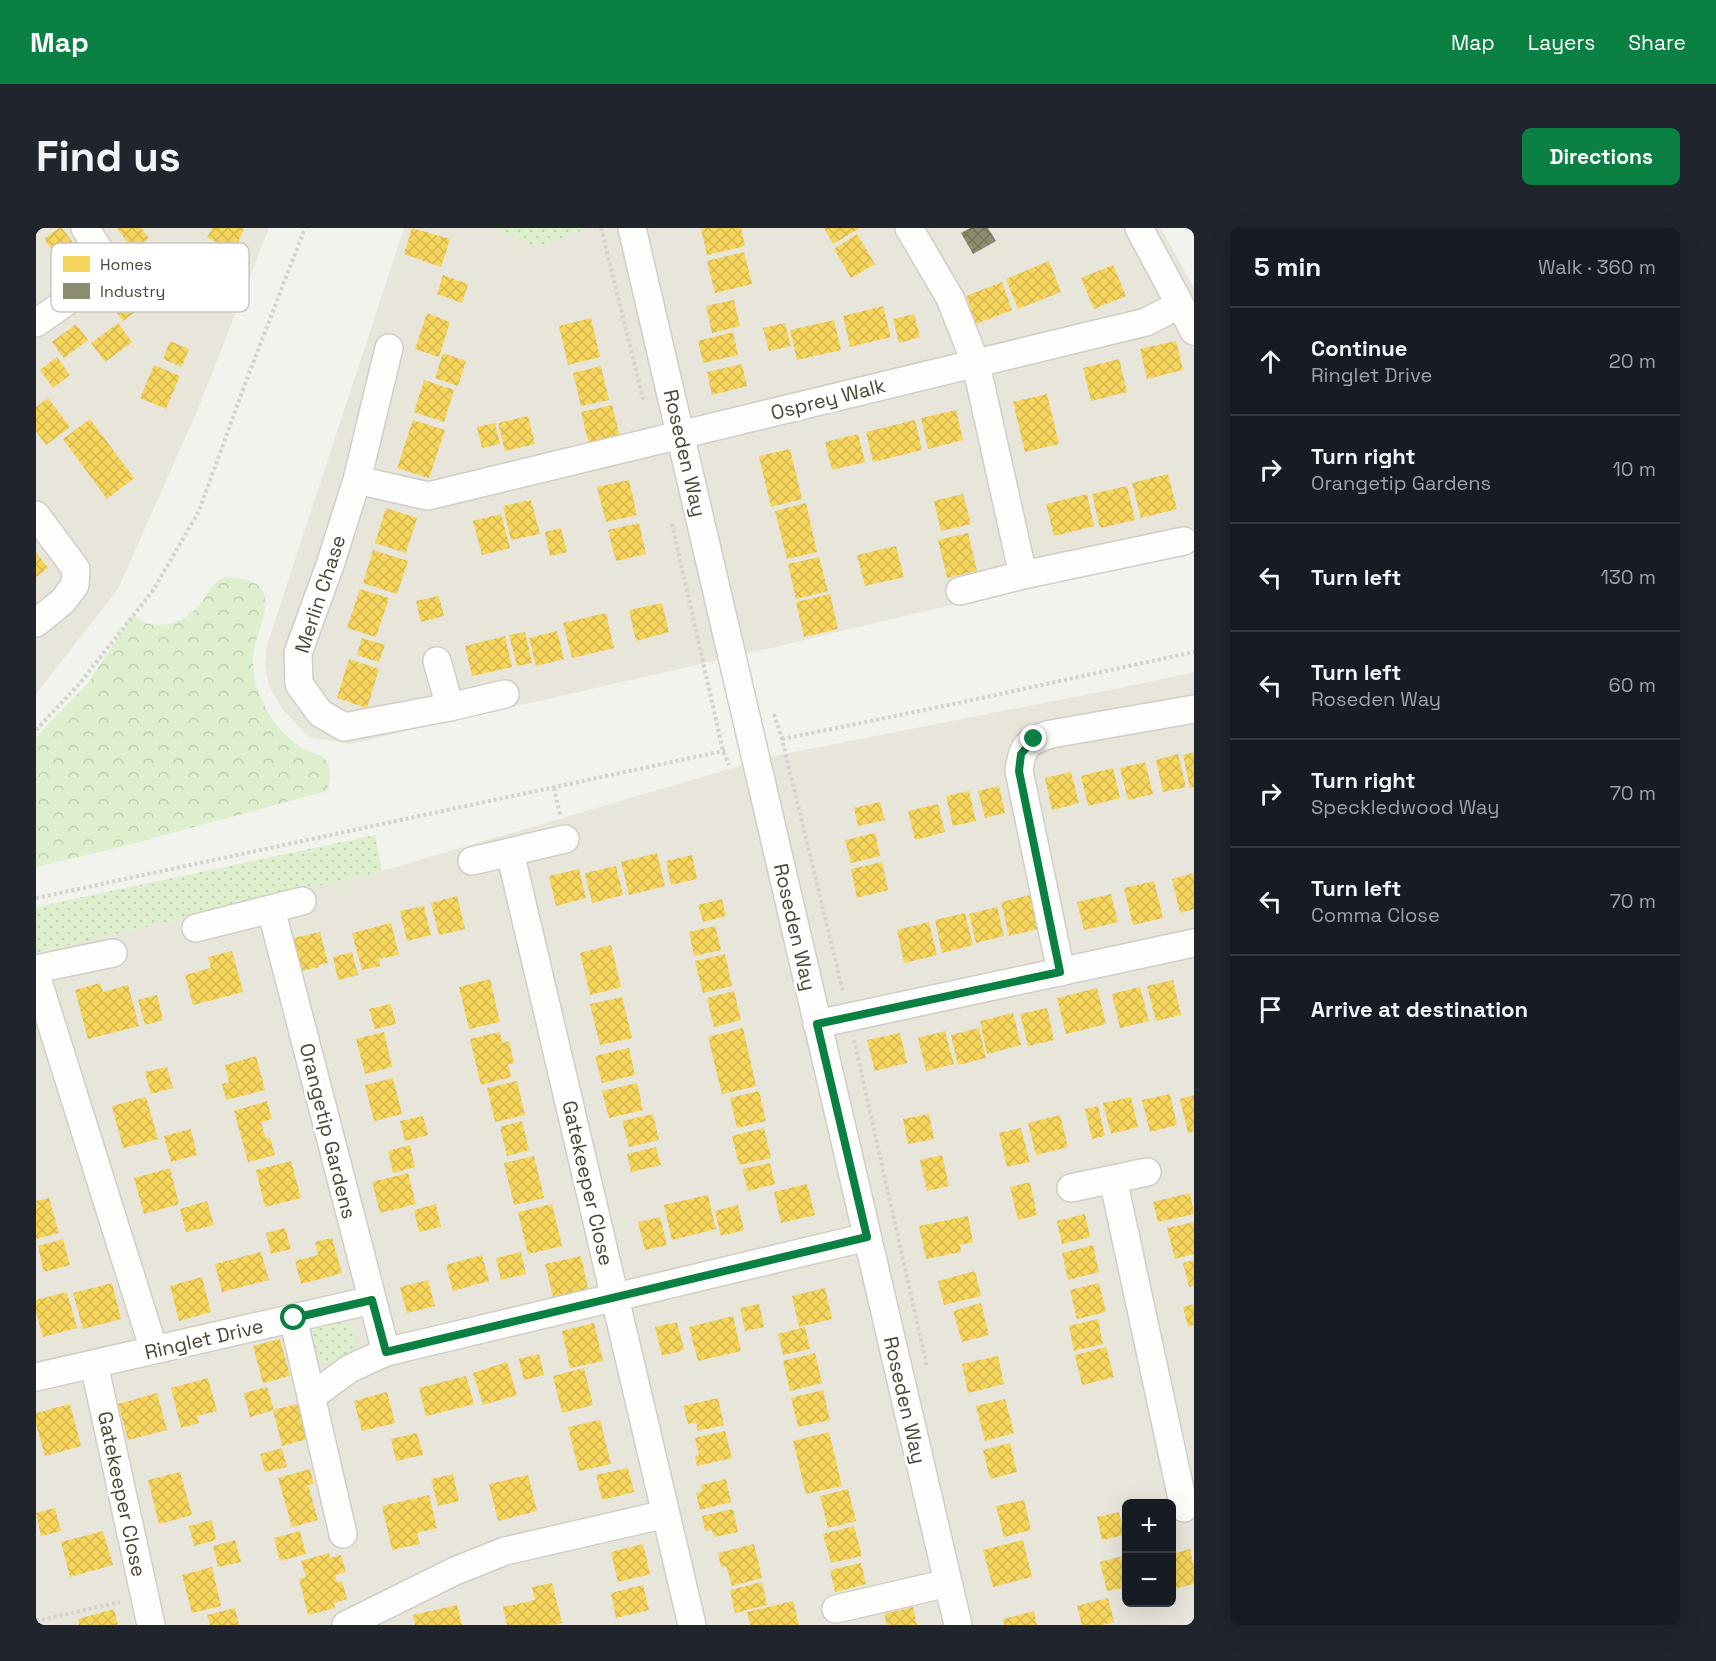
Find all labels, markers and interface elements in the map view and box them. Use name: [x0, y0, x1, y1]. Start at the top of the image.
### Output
text: Map: [30, 24, 89, 60]
text: Map: [1451, 29, 1495, 56]
text: Layers: [1528, 29, 1595, 56]
text: Share: [1628, 29, 1686, 56]
button: Directions: [1522, 128, 1680, 185]
text: Find us: [36, 130, 181, 183]
legend: [51, 243, 249, 312]
text: 5 min: [1254, 250, 1321, 284]
text: Homes: [100, 254, 152, 275]
text: Walk · 360 m: [1538, 254, 1656, 280]
text: Industry: [100, 281, 165, 302]
text: Continue: [1311, 334, 1407, 362]
icon: ahead: [1254, 345, 1287, 378]
text: 20 m: [1609, 348, 1656, 374]
text: Ringlet Drive: [1311, 362, 1432, 388]
street label: Osprey Walk: [768, 372, 888, 426]
street label: Roseden Way: [658, 387, 712, 519]
text: Turn right: [1311, 442, 1416, 470]
icon: right: [1254, 453, 1287, 486]
text: 10 m: [1612, 456, 1656, 482]
text: Orangetip Gardens: [1311, 470, 1491, 496]
street label: Merlin Chase: [289, 532, 351, 656]
icon: left: [1254, 561, 1287, 594]
text: Turn left: [1311, 563, 1401, 591]
text: 130 m: [1600, 564, 1656, 590]
text: Turn left: [1311, 658, 1401, 686]
icon: left: [1254, 669, 1287, 702]
text: 60 m: [1609, 672, 1656, 698]
text: Roseden Way: [1311, 686, 1441, 712]
route end: [1020, 725, 1046, 751]
text: Turn right: [1311, 766, 1416, 794]
icon: right: [1254, 777, 1287, 810]
text: 70 m: [1610, 780, 1656, 806]
text: Speckledwood Way: [1311, 794, 1500, 820]
street label: Roseden Way: [768, 861, 822, 993]
text: Turn left: [1311, 874, 1401, 902]
icon: left: [1254, 885, 1287, 918]
text: 70 m: [1610, 888, 1656, 914]
text: Comma Close: [1311, 902, 1440, 928]
icon: arrive: [1254, 993, 1287, 1026]
text: Arrive at destination: [1311, 995, 1528, 1023]
street label: Orangetip Gardens: [294, 1040, 362, 1222]
street label: Gatekeeper Close: [556, 1098, 620, 1268]
route start: [280, 1304, 306, 1330]
street label: Ringlet Drive: [142, 1313, 266, 1365]
street label: Roseden Way: [878, 1334, 932, 1466]
street label: Gatekeeper Close: [92, 1409, 152, 1579]
map controls: [1122, 1499, 1176, 1607]
button: +: [1122, 1499, 1176, 1553]
button: −: [1122, 1553, 1176, 1607]

